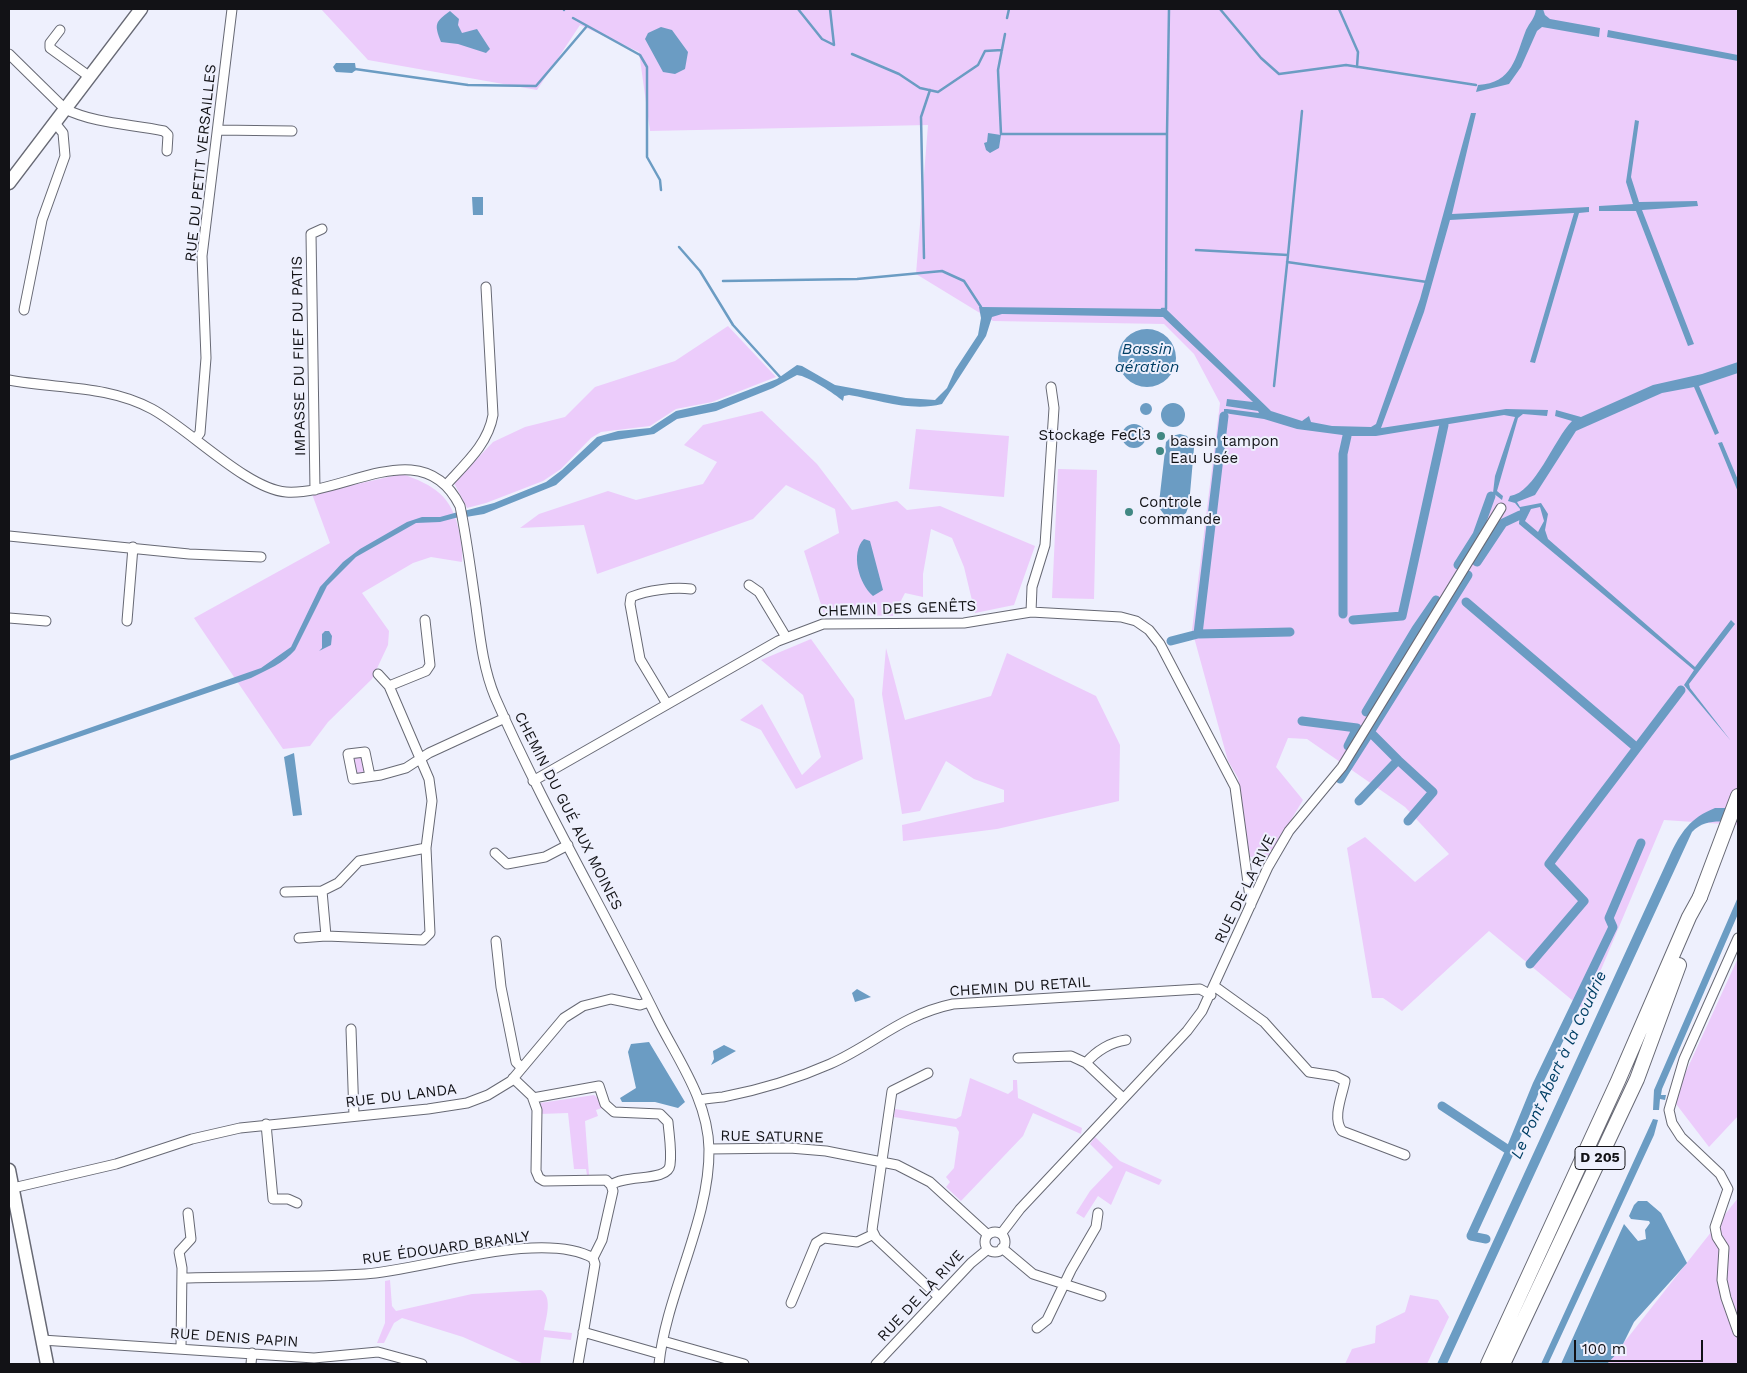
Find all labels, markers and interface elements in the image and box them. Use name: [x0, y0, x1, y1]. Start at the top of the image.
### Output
street label: RUE DU PETIT VERSAILLES: [182, 63, 220, 263]
street label: IMPASSE DU FIEF DU PATIS: [288, 256, 310, 456]
water label: Bassin aération: [1115, 339, 1179, 377]
place label: Stockage FeCl3: [1039, 427, 1151, 445]
marker: Stockage FeCl3: [1155, 430, 1167, 442]
place label: bassin tampon Eau Usée: [1170, 433, 1279, 468]
marker: bassin tampon Eau Usée: [1154, 445, 1166, 457]
place label: Controle commande: [1139, 494, 1221, 529]
marker: Controle commande: [1123, 506, 1135, 518]
street label: CHEMIN DES GENÊTS: [817, 597, 977, 621]
street label: CHEMIN DU GUÉ AUX MOINES: [510, 709, 626, 913]
street label: RUE DE LA RIVE: [1211, 832, 1279, 946]
water label: Le Pont Abert à la Coudrie: [1507, 968, 1611, 1162]
street label: CHEMIN DU RETAIL: [949, 973, 1091, 1001]
street label: RUE DU LANDA: [344, 1080, 458, 1112]
street label: RUE SATURNE: [720, 1127, 824, 1147]
road number: D 205: [1575, 1146, 1625, 1170]
street label: RUE ÉDOUARD BRANLY: [361, 1227, 531, 1269]
street label: RUE DE LA RIVE: [874, 1247, 968, 1345]
street label: RUE DENIS PAPIN: [169, 1325, 299, 1351]
scale bar: [1577, 1330, 1706, 1362]
text: 100 m: [1582, 1340, 1626, 1358]

